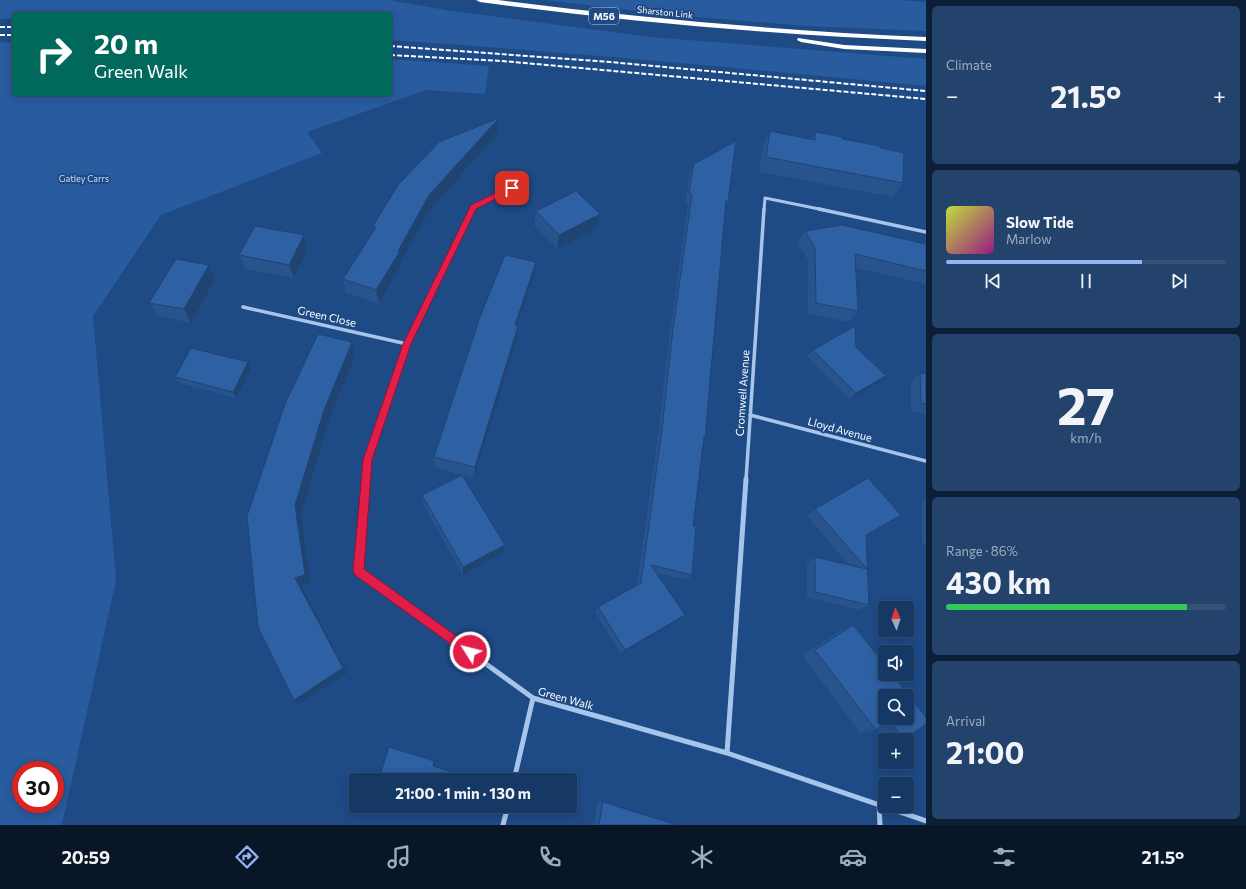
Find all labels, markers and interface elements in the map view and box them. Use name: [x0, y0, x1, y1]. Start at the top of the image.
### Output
street label: Sharston Link: [637, 4, 694, 20]
road number: M56: [589, 8, 619, 24]
text: 20 m: [94, 26, 158, 60]
icon: right: [28, 28, 80, 80]
text: Climate: [946, 57, 992, 73]
text: Green Walk: [94, 60, 188, 82]
text: 21.5°: [1050, 77, 1121, 114]
text: −: [946, 82, 959, 109]
text: +: [1213, 82, 1226, 109]
pin: [495, 171, 529, 205]
park label: Gatley Carrs: [59, 173, 109, 184]
icon: arrive: [501, 177, 523, 199]
text: Slow Tide: [1006, 213, 1074, 231]
text: Marlow: [1006, 231, 1052, 247]
icon: previous: [982, 270, 1004, 292]
icon: pause: [1075, 270, 1097, 292]
icon: next: [1168, 270, 1190, 292]
street label: Green Close: [296, 303, 358, 329]
street label: Cromwell Avenue: [732, 349, 752, 437]
text: 27: [1057, 372, 1115, 436]
street label: Lloyd Avenue: [806, 414, 874, 444]
text: km/h: [1070, 430, 1102, 446]
text: Range · 86%: [946, 543, 1018, 559]
text: 430 km: [946, 563, 1051, 600]
north arrow: [878, 601, 914, 637]
map controls: [878, 601, 914, 813]
position arrow: [449, 631, 491, 673]
button: sound: [878, 645, 914, 681]
street label: Green Walk: [537, 684, 595, 712]
button: search: [878, 689, 914, 725]
text: Arrival: [946, 713, 985, 729]
button: +: [878, 733, 914, 769]
text: 21:00: [946, 733, 1024, 770]
speed limit sign: 30: [12, 761, 64, 813]
button: −: [878, 777, 914, 813]
text: 21:00 · 1 min · 130 m: [395, 784, 531, 802]
icon: directions: [233, 843, 261, 871]
icon: music: [385, 843, 413, 871]
icon: phone: [536, 843, 564, 871]
icon: climate: [688, 843, 716, 871]
icon: car: [839, 843, 867, 871]
icon: filters: [990, 843, 1018, 871]
text: 20:59: [62, 846, 110, 868]
text: 21.5°: [1142, 846, 1184, 868]

